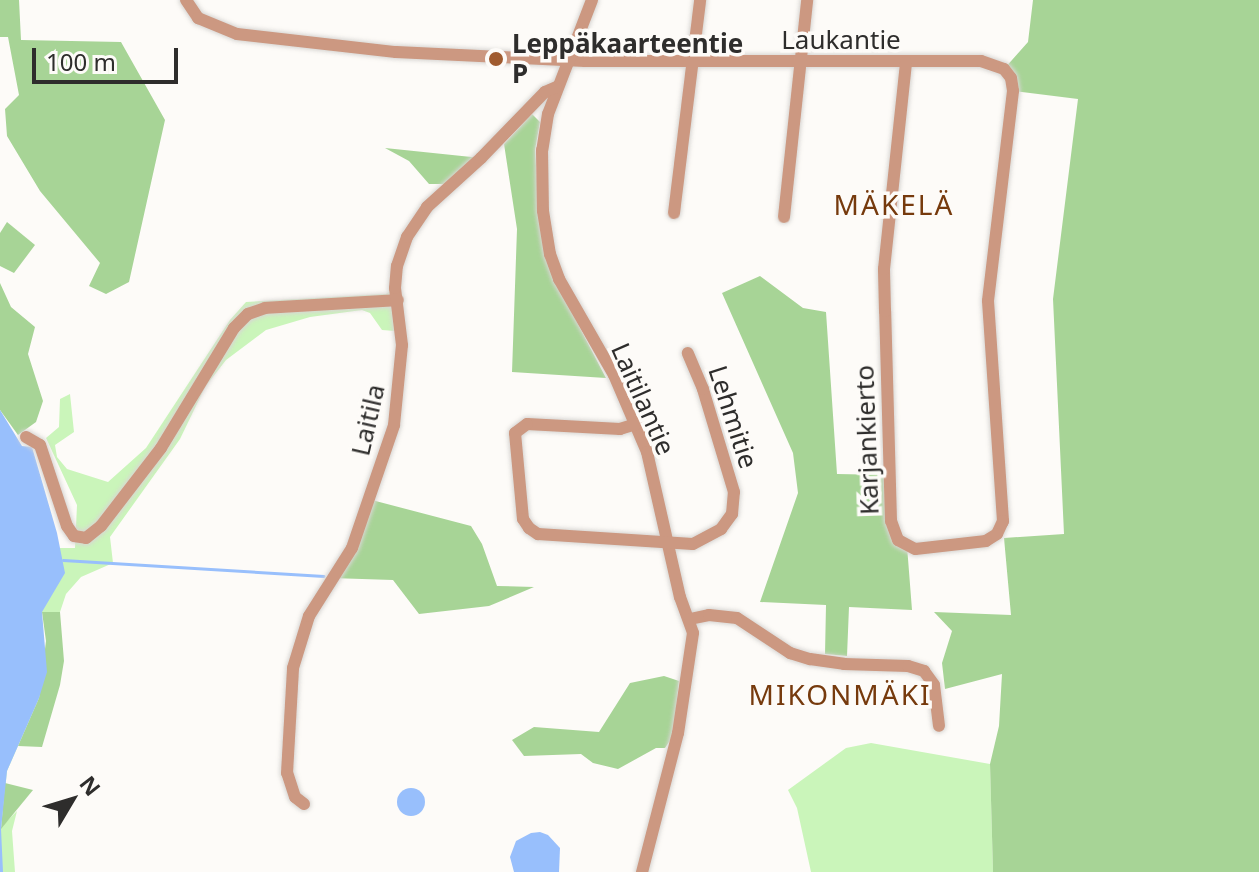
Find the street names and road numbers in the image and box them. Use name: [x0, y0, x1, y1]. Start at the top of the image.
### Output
street label: Laukantie: [781, 24, 901, 56]
street label: Laitilantie: [605, 338, 681, 460]
street label: Lehmitie: [702, 362, 764, 472]
street label: Karjankierto: [849, 365, 885, 515]
street label: Laitila: [345, 381, 391, 459]

